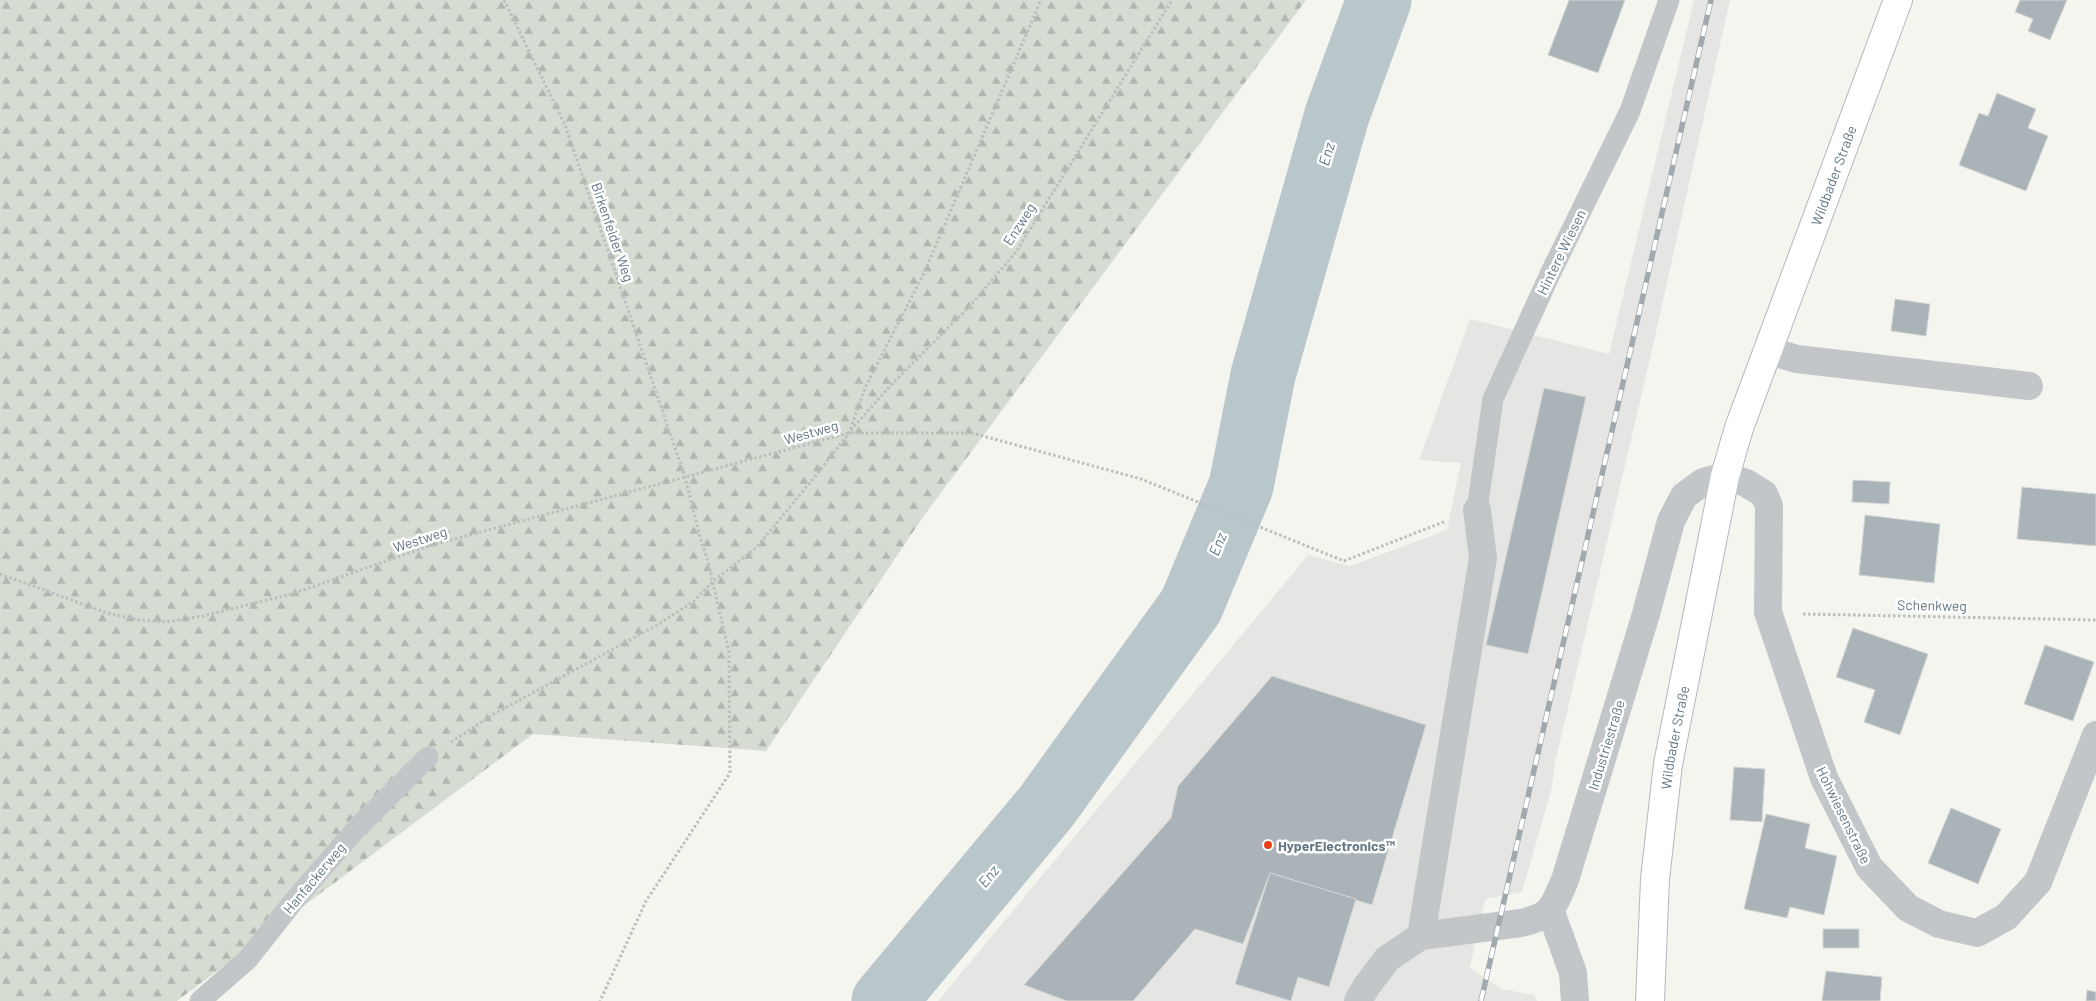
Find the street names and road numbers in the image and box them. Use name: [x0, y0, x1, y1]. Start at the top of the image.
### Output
street label: Wildbader Straße: [1807, 123, 1859, 228]
street label: Birkenfelder Weg: [588, 180, 638, 284]
street label: Enzweg: [999, 200, 1039, 248]
street label: Hintere Wiesen: [1533, 207, 1589, 297]
street label: Westweg: [782, 416, 840, 448]
street label: Westweg: [391, 522, 449, 556]
street label: Schenkweg: [1897, 596, 1967, 614]
street label: Wildbader Straße: [1657, 684, 1692, 790]
street label: Industriestraße: [1584, 698, 1628, 792]
street label: Hohwiesenstraße: [1813, 764, 1875, 866]
street label: Hanfackerweg: [279, 839, 349, 917]

